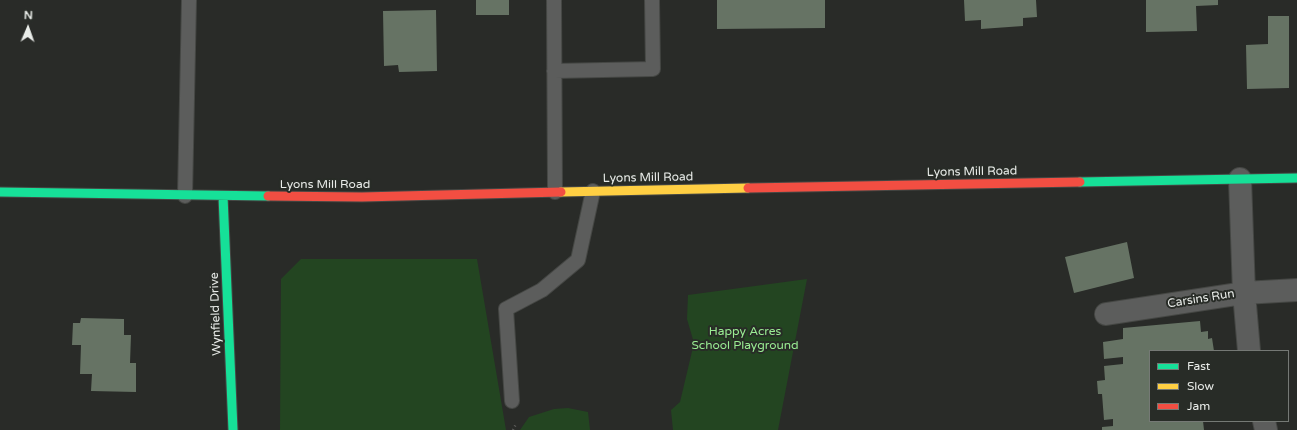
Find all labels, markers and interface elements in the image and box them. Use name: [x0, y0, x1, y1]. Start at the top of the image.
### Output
north arrow: [8, 8, 48, 48]
text: N: [24, 9, 33, 22]
street label: Lyons Mill Road: [927, 164, 1017, 180]
street label: Lyons Mill Road: [603, 170, 693, 186]
street label: Lyons Mill Road: [280, 178, 370, 192]
street label: Wynfield Drive: [207, 272, 225, 356]
street label: Carsins Run: [1166, 287, 1236, 311]
park label: Happy Acres School Playground: [691, 325, 799, 353]
legend: [1149, 350, 1289, 422]
text: Fast: [1187, 359, 1210, 373]
text: Slow: [1187, 379, 1214, 393]
text: Jam: [1187, 399, 1210, 413]

